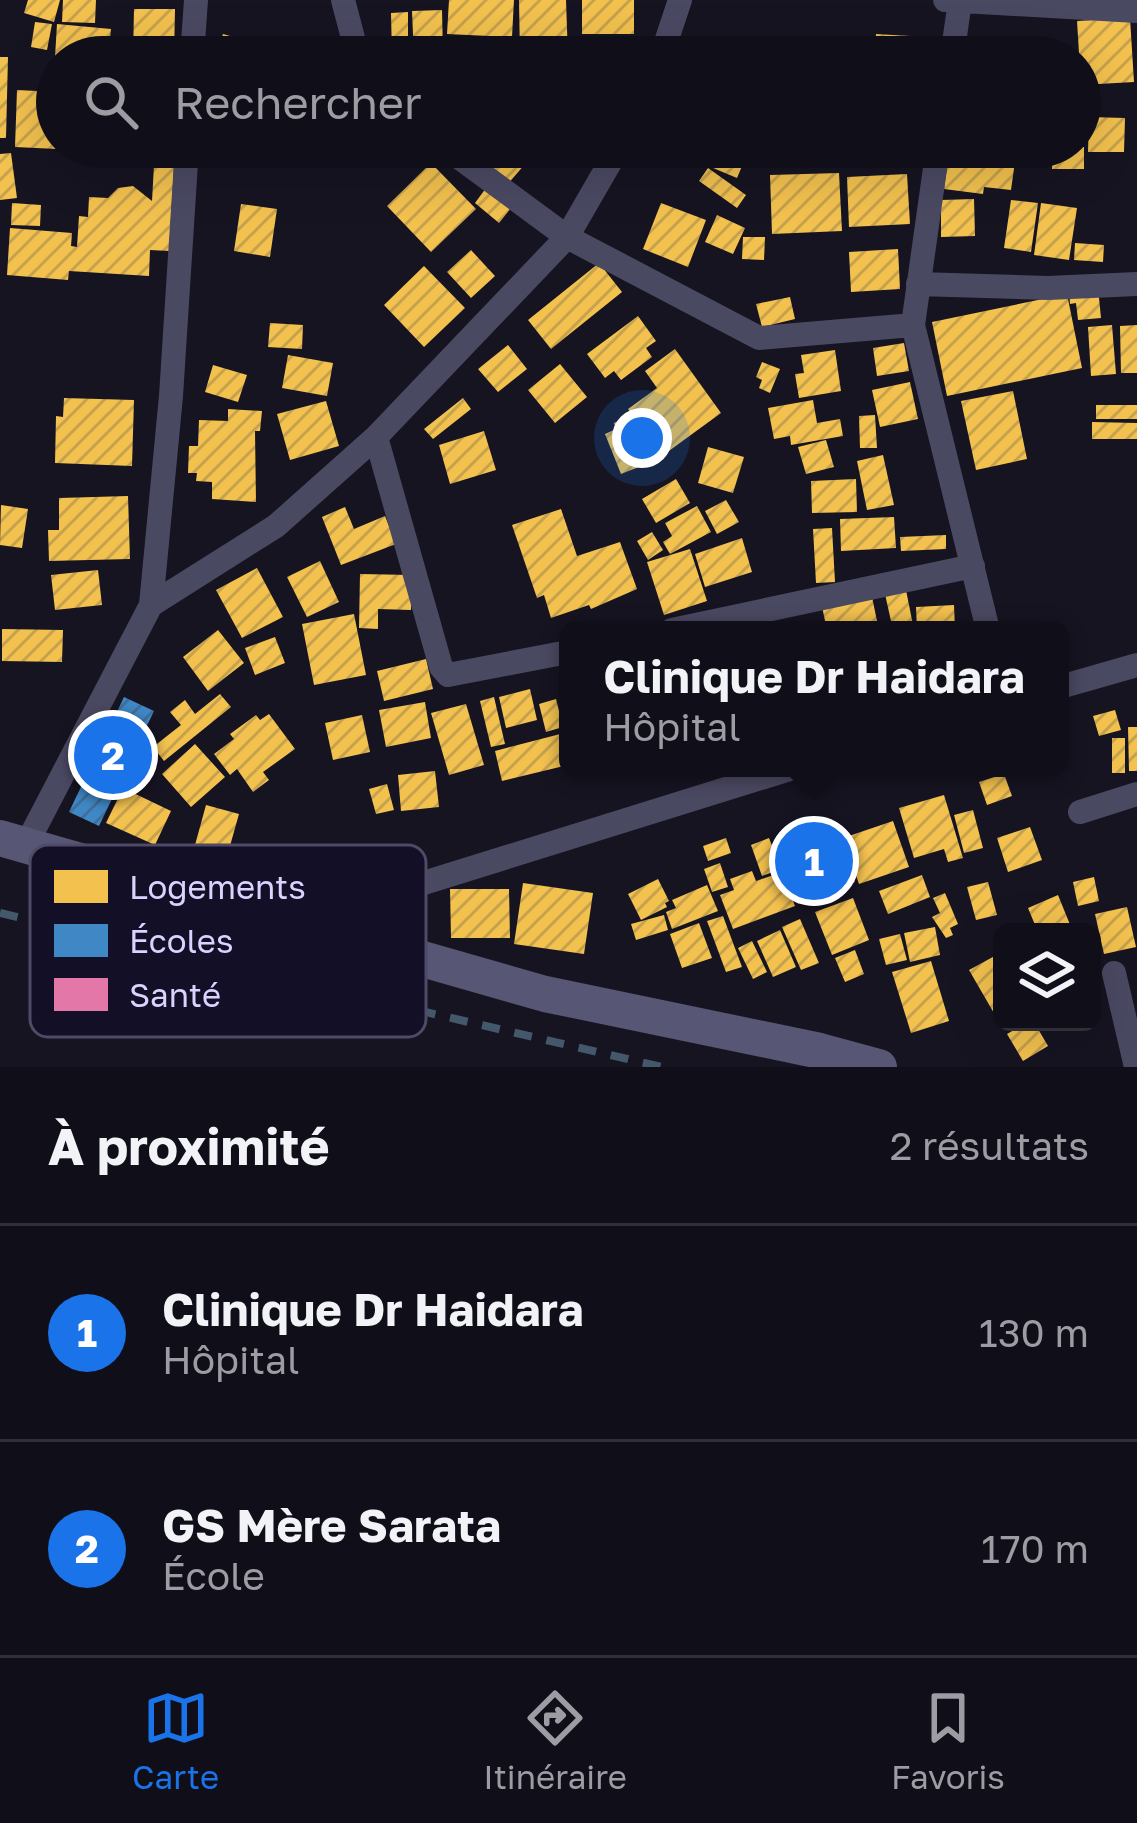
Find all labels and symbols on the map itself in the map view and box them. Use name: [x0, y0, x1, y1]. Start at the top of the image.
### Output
your location: [612, 408, 672, 468]
pin: 2: [74, 710, 152, 800]
pin: 1: [775, 816, 853, 906]
legend: [30, 845, 426, 1037]
text: Logements: [129, 867, 306, 906]
text: Écoles: [129, 921, 233, 960]
text: Santé: [129, 975, 221, 1014]

